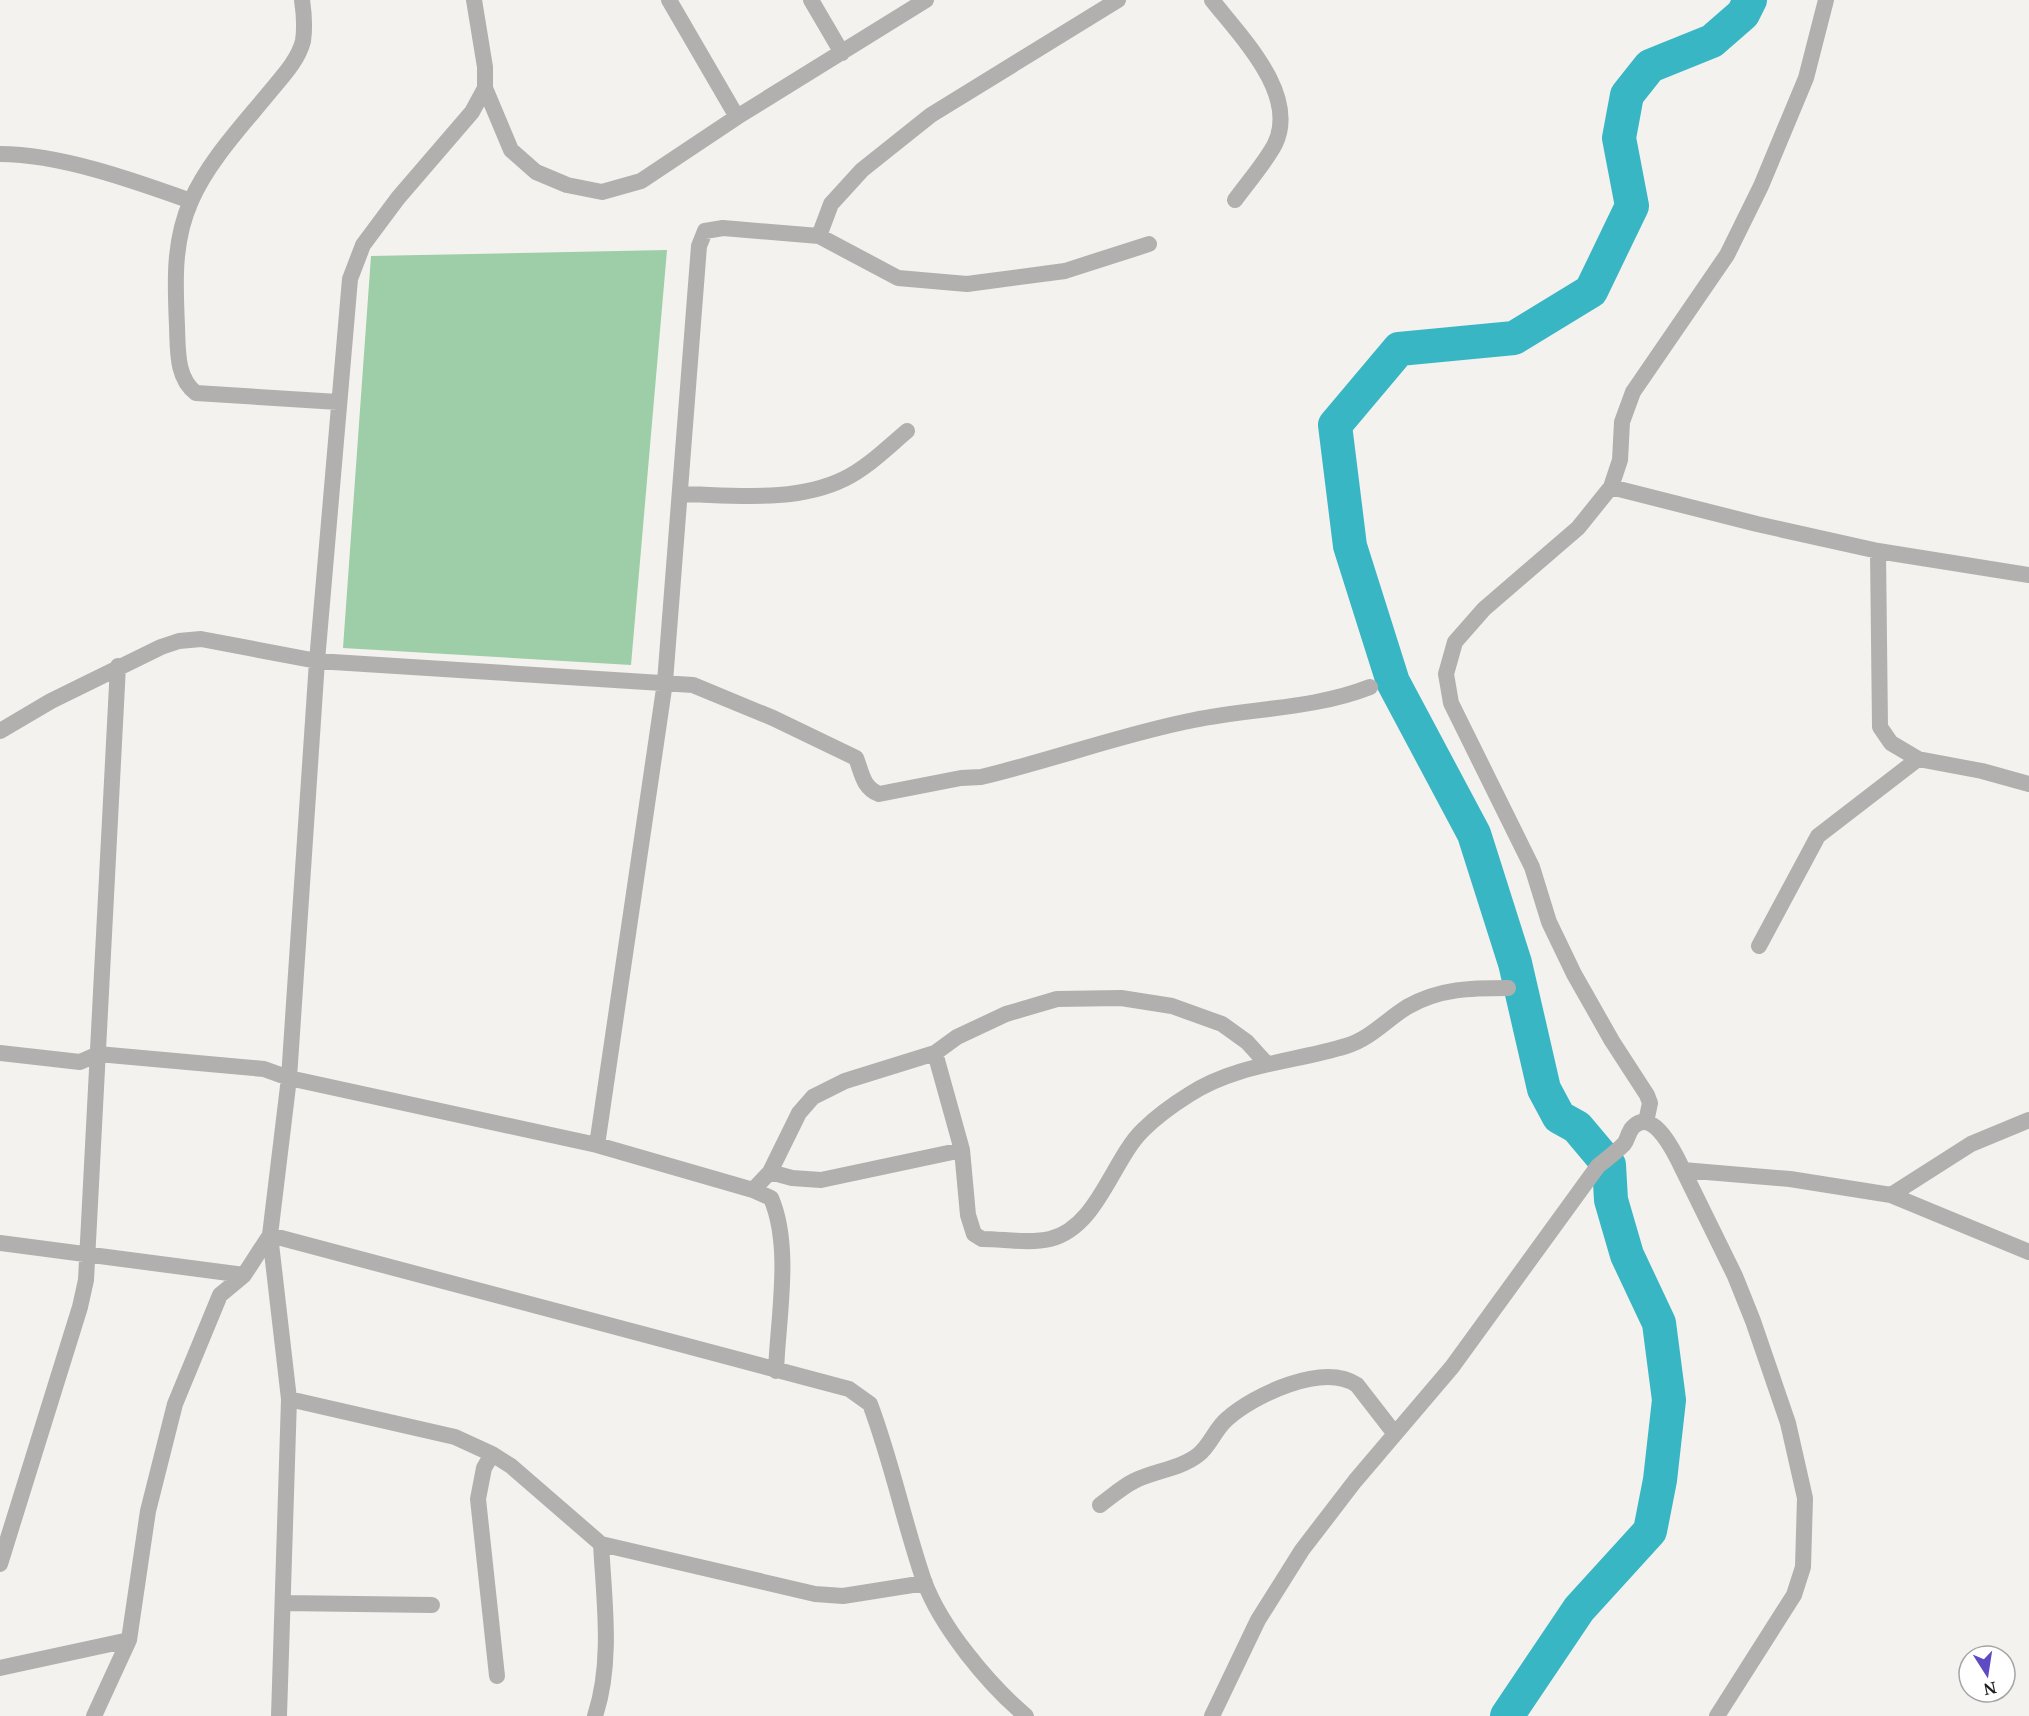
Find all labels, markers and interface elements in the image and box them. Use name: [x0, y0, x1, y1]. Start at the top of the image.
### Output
north arrow: [1957, 1644, 2017, 1704]
text: N: [1981, 1677, 1999, 1701]

